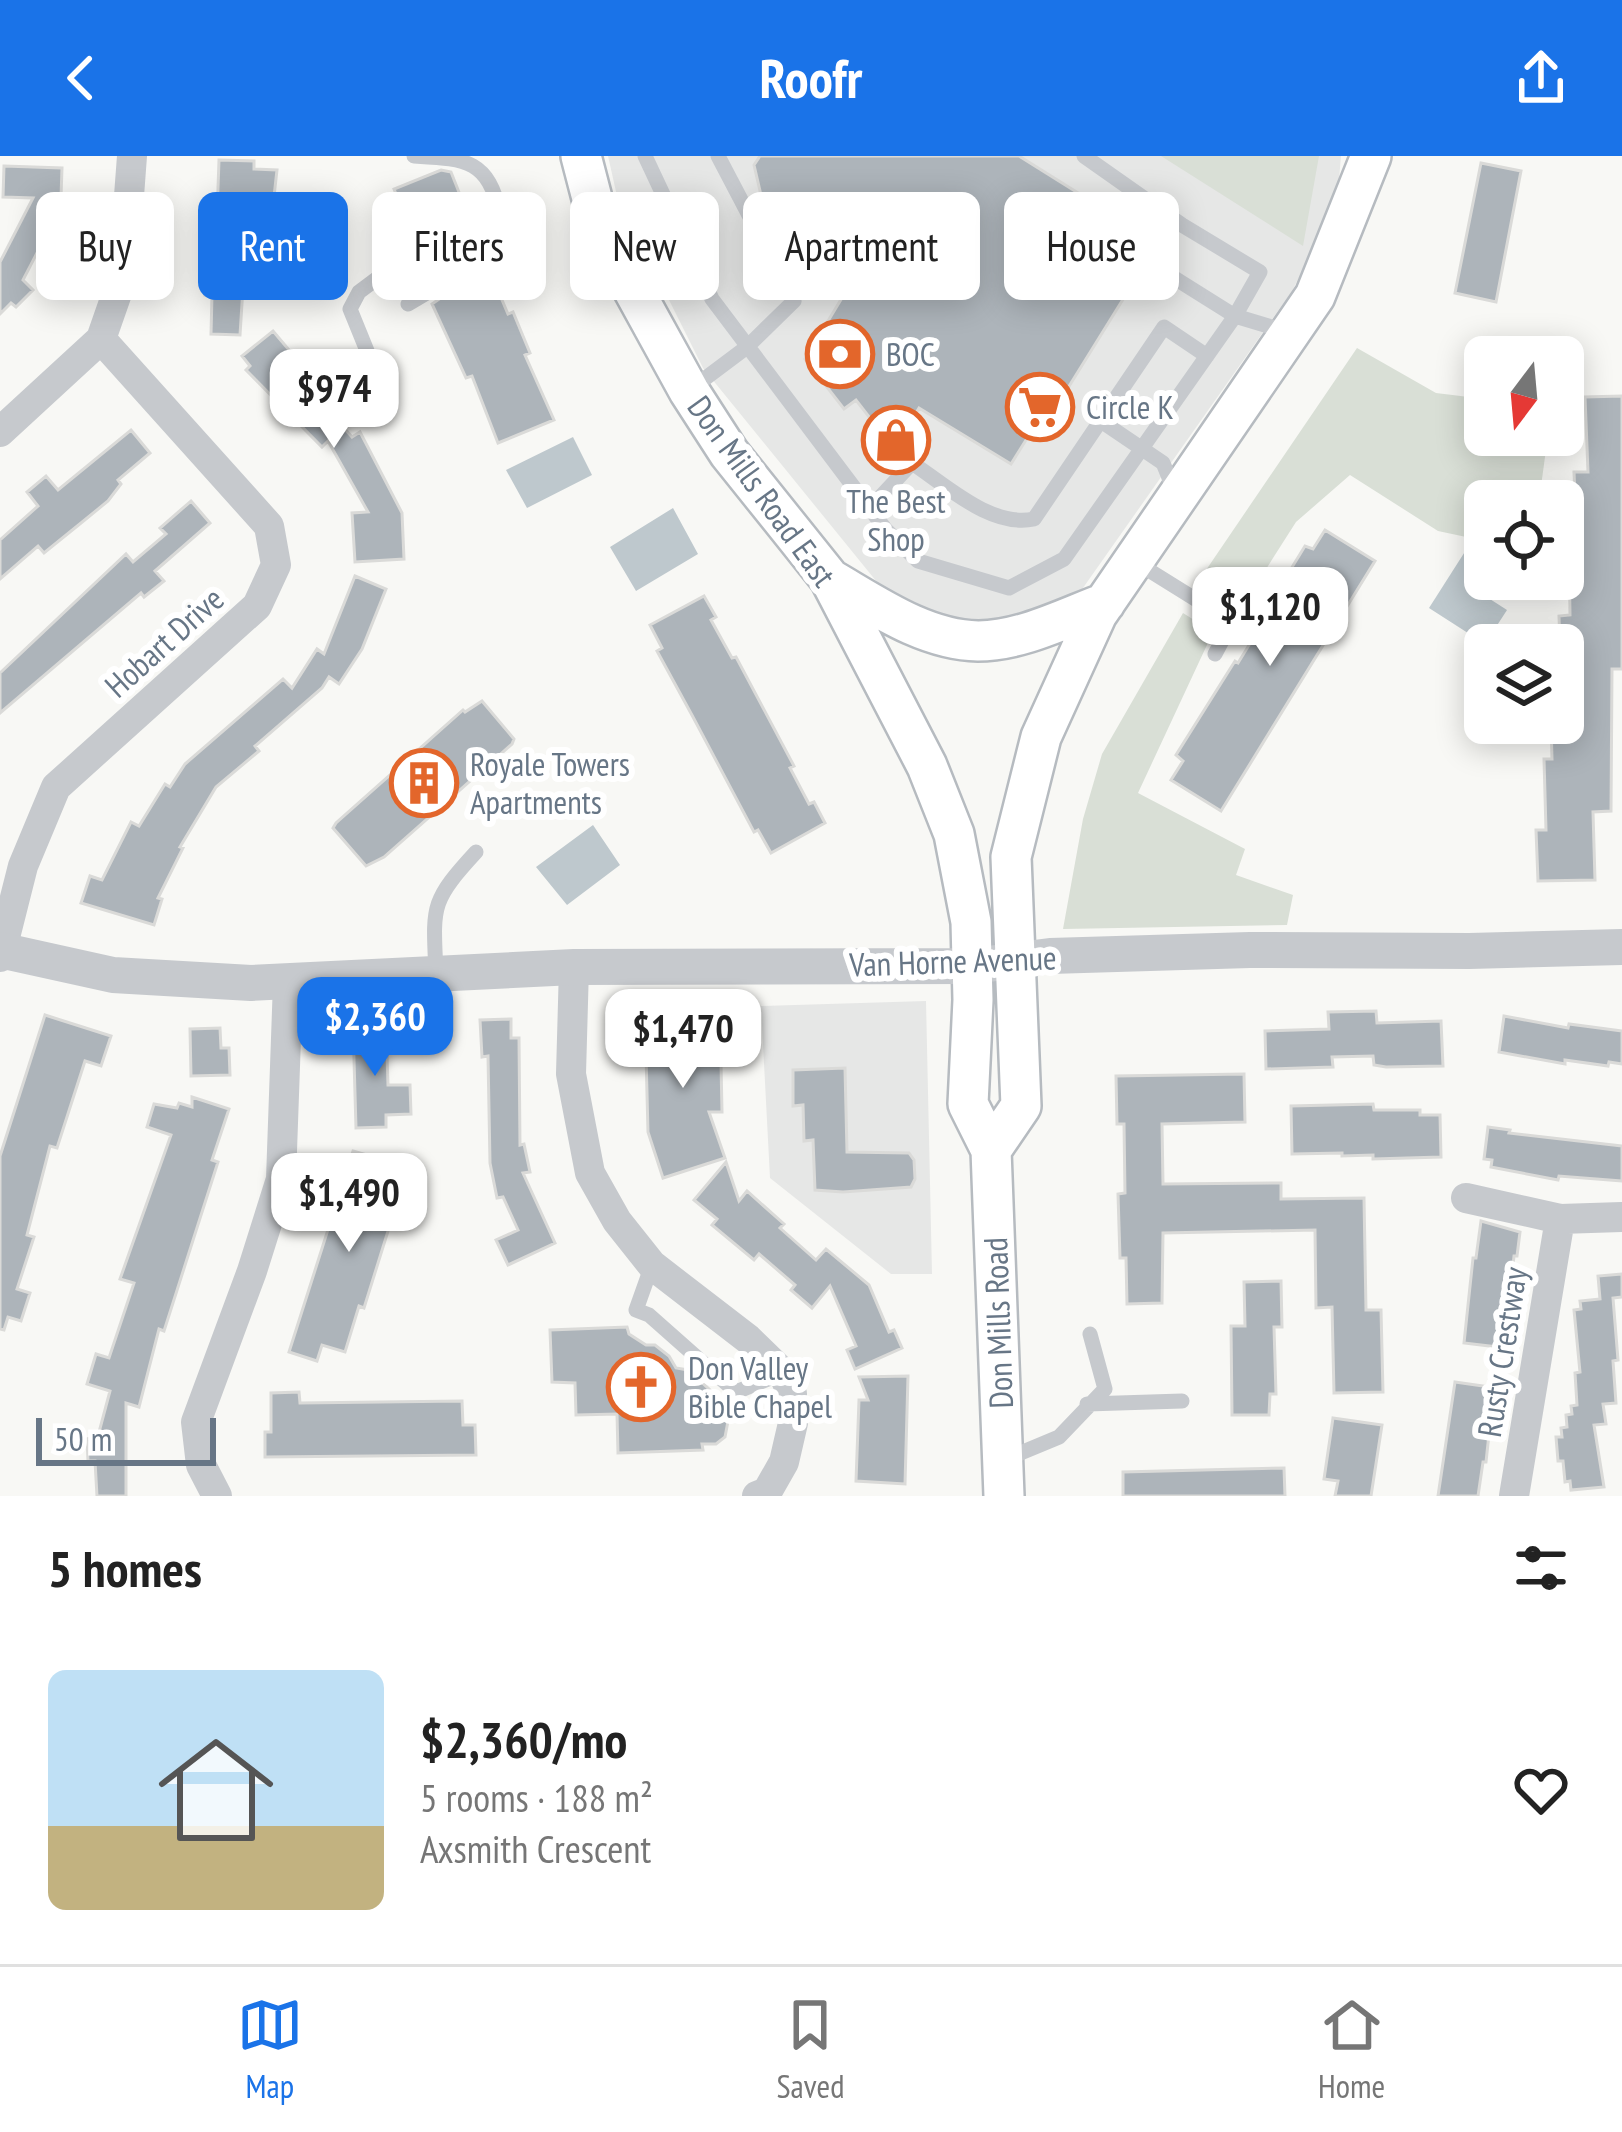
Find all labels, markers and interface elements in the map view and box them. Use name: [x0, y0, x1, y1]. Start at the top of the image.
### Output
text: Roofr: [760, 43, 862, 113]
icon: back: [48, 45, 114, 111]
icon: share: [1508, 45, 1574, 111]
chip: Buy: [36, 192, 174, 300]
chip: Rent: [198, 192, 348, 300]
chip: Filters: [372, 192, 546, 300]
chip: New: [570, 192, 719, 300]
chip: Apartment: [743, 192, 980, 300]
chip: House: [1004, 192, 1179, 300]
bank icon: BOC: [805, 319, 875, 389]
place label: BOC: [886, 332, 935, 375]
north arrow: [1464, 336, 1584, 456]
map controls: [1464, 336, 1584, 744]
pin: $974: [263, 349, 405, 451]
text: $974: [297, 362, 371, 413]
supermarket icon: Circle K: [1005, 372, 1075, 442]
place label: Circle K: [1086, 385, 1174, 428]
street label: Don Mills Road East: [679, 387, 846, 595]
shop icon: The Best Shop: [861, 405, 931, 475]
place label: The Best Shop: [846, 479, 946, 560]
button: locate: [1464, 480, 1584, 600]
pin: $1,120: [1172, 567, 1368, 669]
street label: Hobart Drive: [95, 577, 232, 706]
text: $1,120: [1219, 580, 1321, 631]
button: layers: [1464, 624, 1584, 744]
place label: Royale Towers Apartments: [470, 742, 630, 823]
building icon: Royale Towers Apartments: [389, 748, 459, 818]
street label: Van Horne Avenue: [848, 935, 1057, 986]
pin: $2,360: [277, 977, 473, 1079]
pin: $1,470: [585, 989, 781, 1091]
text: $2,360: [324, 990, 426, 1041]
text: $1,470: [632, 1002, 734, 1053]
pin: $1,490: [251, 1153, 447, 1255]
text: $1,490: [298, 1166, 400, 1217]
street label: Don Mills Road: [973, 1237, 1022, 1409]
street label: Rusty Crestway: [1467, 1263, 1536, 1440]
place label: Don Valley Bible Chapel: [688, 1346, 832, 1427]
church icon: Don Valley Bible Chapel: [606, 1352, 676, 1422]
scale bar: [36, 1412, 216, 1465]
text: 50 m: [54, 1417, 112, 1460]
text: 5 homes: [48, 1535, 202, 1601]
icon: filters: [1508, 1535, 1574, 1601]
text: $2,360/mo: [420, 1706, 627, 1772]
icon: home: [144, 1718, 288, 1862]
icon: heart: [1508, 1757, 1574, 1823]
text: 5 rooms · 188 m²: [420, 1772, 653, 1823]
text: Axsmith Crescent: [420, 1823, 651, 1874]
tab: Map: [237, 1992, 303, 2107]
tab: Saved: [776, 1992, 844, 2107]
tab: Home: [1318, 1992, 1385, 2107]

